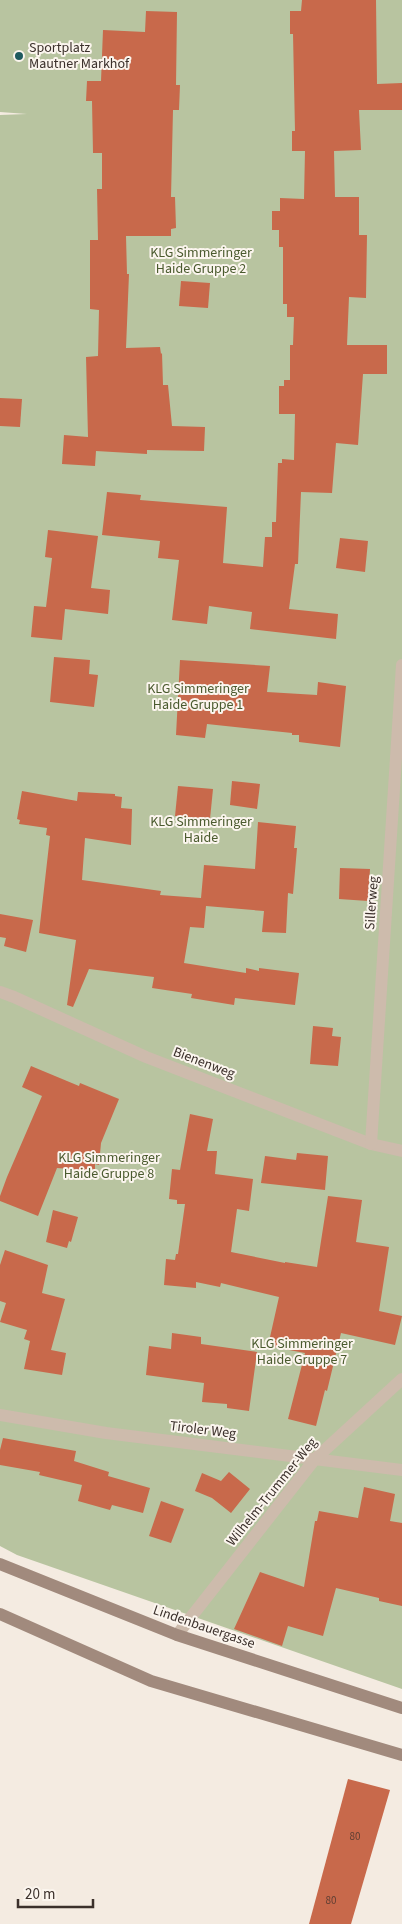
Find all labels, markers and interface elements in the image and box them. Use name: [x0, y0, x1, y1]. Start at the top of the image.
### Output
place label: Sportplatz Mautner Markhof: [29, 38, 130, 74]
marker: Sportplatz Mautner Markhof: [13, 50, 25, 62]
park label: KLG Simmeringer Haide Gruppe 2: [150, 243, 252, 279]
park label: KLG Simmeringer Haide Gruppe 1: [147, 679, 249, 715]
park label: KLG Simmeringer Haide: [150, 812, 252, 848]
street label: Sillerweg: [360, 875, 384, 931]
street label: Bienenweg: [170, 1042, 238, 1084]
park label: KLG Simmeringer Haide Gruppe 8: [58, 1148, 160, 1184]
park label: KLG Simmeringer Haide Gruppe 7: [251, 1334, 353, 1370]
street label: Tiroler Weg: [169, 1416, 237, 1444]
street label: Wilhelm-Trummer-Weg: [222, 1433, 322, 1551]
street label: Lindenbauergasse: [150, 1600, 258, 1654]
house number: 80: [350, 1829, 360, 1844]
scale bar: [18, 1876, 92, 1908]
text: 20 m: [25, 1884, 55, 1905]
house number: 80: [326, 1893, 336, 1908]

